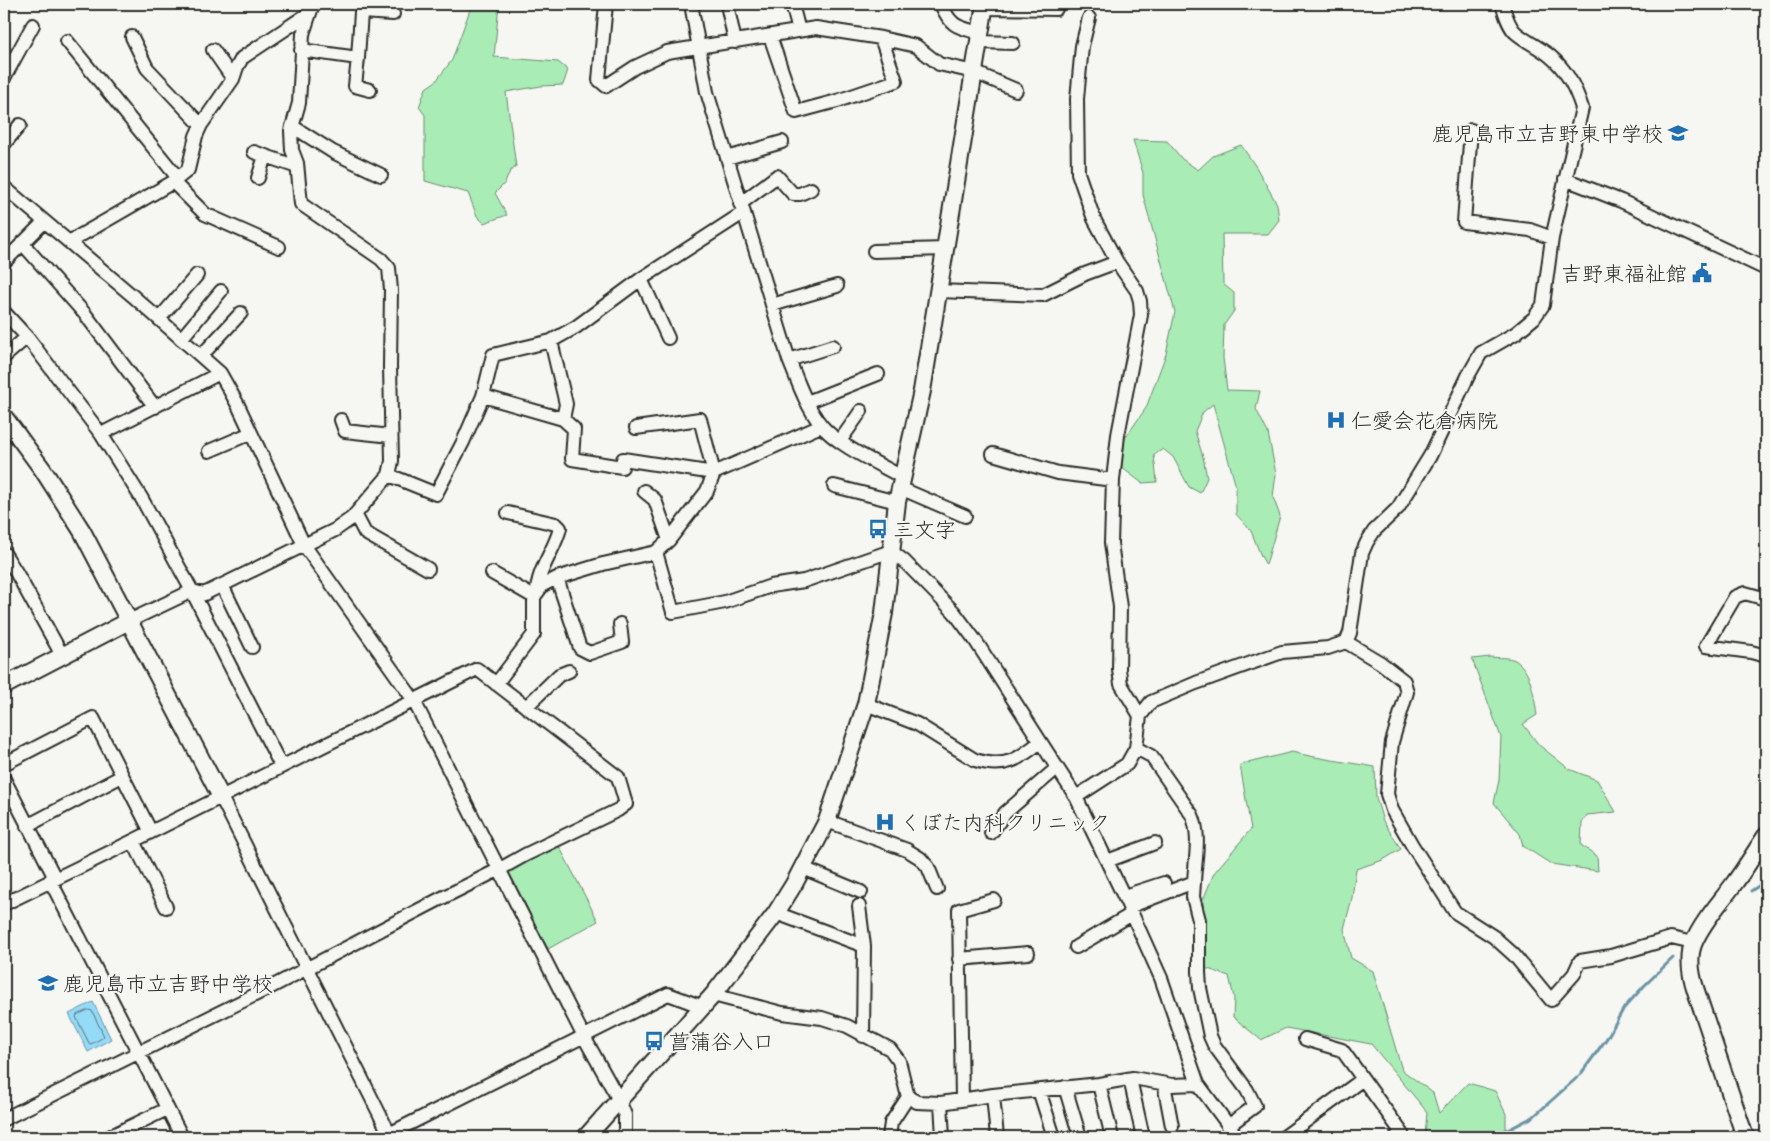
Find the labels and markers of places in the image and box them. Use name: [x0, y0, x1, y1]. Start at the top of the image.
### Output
place label: 鹿児島市立吉野東中学校: [1432, 121, 1663, 146]
school or university icon: 鹿児島市立吉野東中学校: [1667, 122, 1689, 144]
place label: 吉野東福祉館: [1561, 261, 1687, 286]
public building icon: 吉野東福祉館: [1691, 262, 1713, 284]
place label: 仁愛会花倉病院: [1351, 408, 1498, 433]
hospital icon: 仁愛会花倉病院: [1325, 409, 1347, 431]
place label: 三文字: [893, 517, 956, 542]
bus stop icon: 三文字: [867, 518, 889, 540]
place label: くぼた内科クリニック: [900, 810, 1110, 835]
hospital icon: くぼた内科クリニック: [874, 811, 896, 833]
place label: 鹿児島市立吉野中学校: [63, 971, 273, 996]
school or university icon: 鹿児島市立吉野中学校: [37, 972, 59, 994]
place label: 菖蒲谷入口: [669, 1029, 774, 1054]
bus stop icon: 菖蒲谷入口: [643, 1030, 665, 1052]

